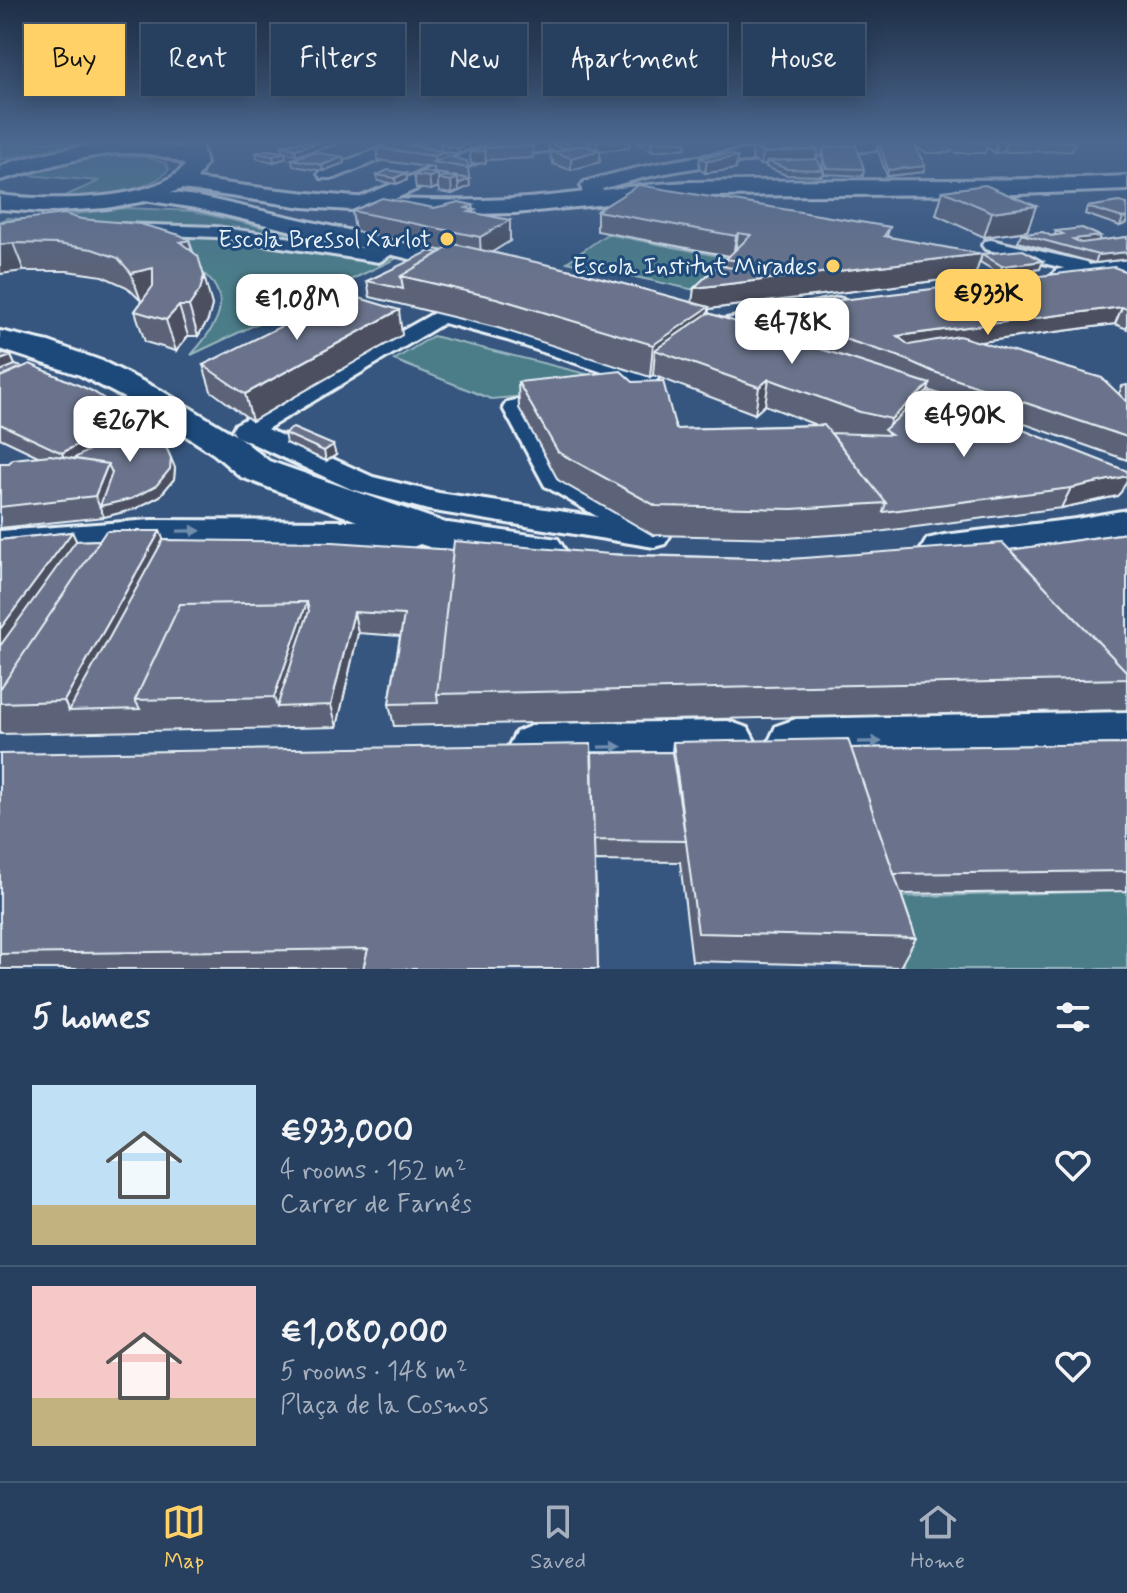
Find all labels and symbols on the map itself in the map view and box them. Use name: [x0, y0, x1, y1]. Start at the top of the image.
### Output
place label: Escola Bressol Xarlot: [218, 225, 431, 256]
marker: Escola Bressol Xarlot: [438, 230, 456, 248]
place label: Escola Institut Mirades: [573, 252, 817, 283]
marker: Escola Institut Mirades: [824, 257, 842, 275]
pin: €933K: [932, 269, 1044, 337]
pin: €1.08M: [232, 274, 362, 342]
pin: €478K: [736, 298, 848, 366]
pin: €490K: [908, 391, 1020, 459]
pin: €267K: [74, 396, 186, 464]
one-way arrow: [177, 525, 202, 537]
one-way arrow: [858, 735, 883, 748]
one-way arrow: [598, 741, 623, 753]

